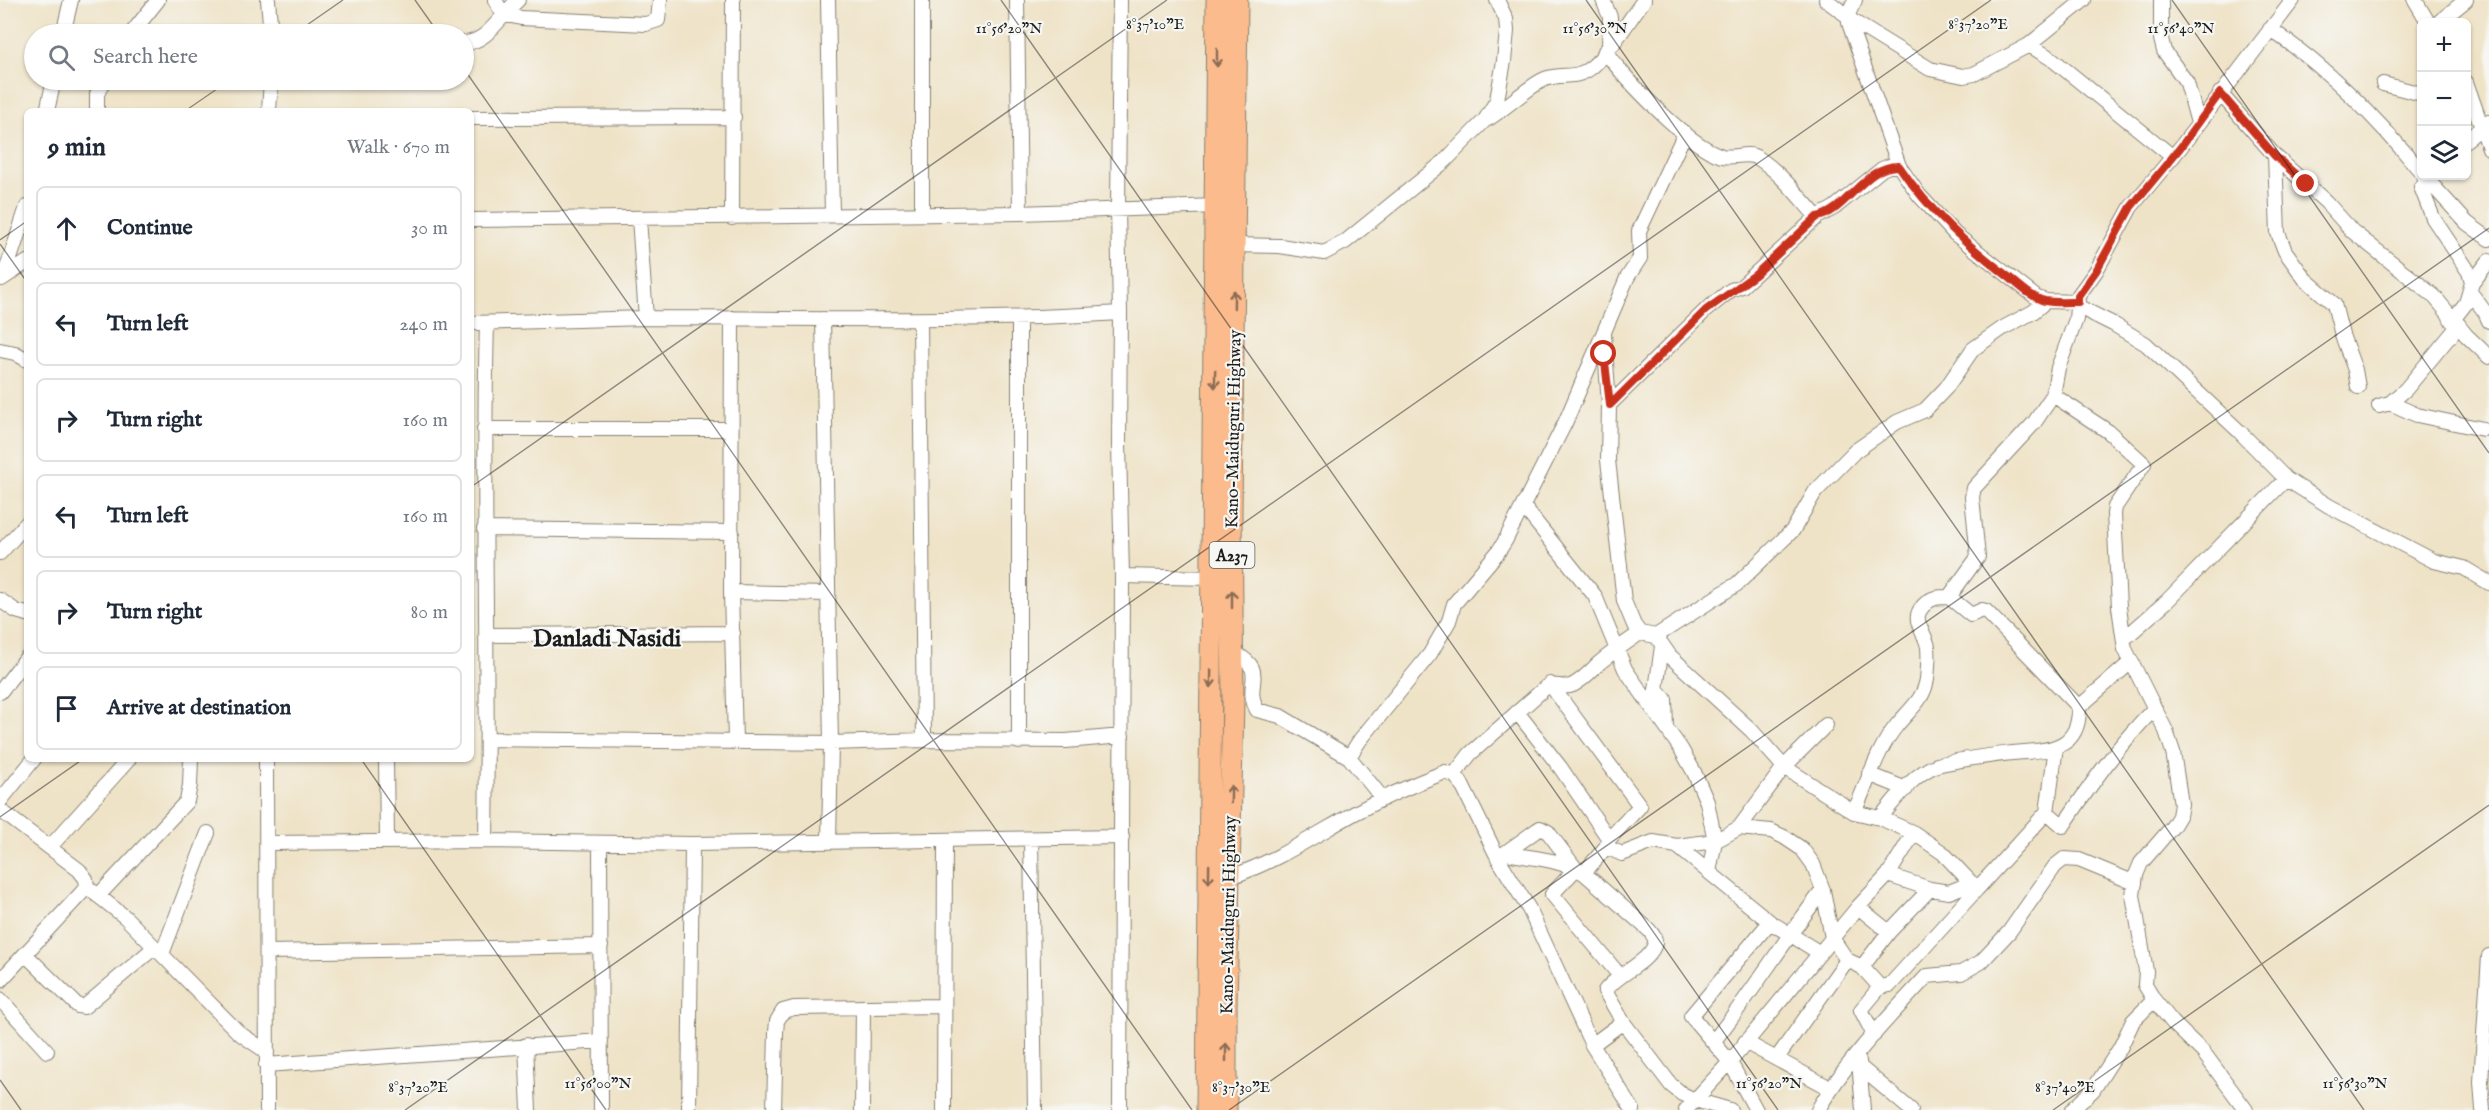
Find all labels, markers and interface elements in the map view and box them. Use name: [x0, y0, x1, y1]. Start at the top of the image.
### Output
text: 8°37'10"E: [1126, 15, 1184, 34]
text: 8°37'20"E: [1948, 15, 2008, 34]
map controls: [2417, 18, 2471, 180]
button: +: [2417, 18, 2471, 72]
text: 11°56'20"N: [976, 19, 1042, 38]
text: 11°56'30"N: [1562, 19, 1628, 38]
text: 11°56'40"N: [2148, 19, 2214, 38]
search box: [24, 24, 474, 90]
icon: search: [45, 41, 78, 74]
text: Search here: [93, 43, 198, 71]
one-way arrow: [1211, 48, 1223, 68]
button: −: [2417, 72, 2471, 126]
button: layers: [2417, 126, 2471, 180]
text: 9 min: [48, 131, 106, 164]
text: Walk · 670 m: [347, 135, 450, 160]
route end: [2292, 170, 2318, 196]
icon: ahead: [50, 212, 83, 245]
text: Continue: [107, 214, 193, 242]
text: 30 m: [411, 216, 448, 241]
one-way arrow: [1228, 289, 1240, 309]
icon: left: [50, 308, 83, 341]
text: Turn left: [107, 310, 189, 338]
text: 240 m: [399, 312, 448, 337]
street label: Kano-Maiduguri Highway: [1221, 329, 1248, 529]
route start: [1590, 340, 1616, 366]
one-way arrow: [1209, 369, 1221, 389]
icon: right: [50, 404, 83, 437]
text: Turn right: [107, 406, 202, 434]
text: 160 m: [402, 408, 448, 433]
icon: left: [50, 500, 83, 533]
text: Turn left: [107, 502, 189, 530]
text: 160 m: [402, 504, 448, 529]
road number: A237: [1210, 542, 1254, 568]
one-way arrow: [1226, 589, 1238, 609]
icon: right: [50, 596, 83, 629]
text: Turn right: [107, 598, 202, 626]
text: 80 m: [411, 600, 448, 625]
district label: Danladi Nasidi: [533, 624, 682, 655]
one-way arrow: [1205, 669, 1217, 689]
icon: arrive: [50, 692, 83, 725]
text: Arrive at destination: [107, 694, 291, 722]
one-way arrow: [1225, 784, 1237, 804]
street label: Kano-Maiduguri Highway: [1216, 815, 1243, 1015]
one-way arrow: [1204, 864, 1215, 884]
one-way arrow: [1220, 1042, 1232, 1062]
text: 11°56'00"N: [565, 1074, 631, 1093]
text: 11°56'20"N: [1736, 1074, 1802, 1093]
text: 11°56'30"N: [2322, 1074, 2388, 1093]
text: 8°37'20"E: [388, 1078, 448, 1097]
text: 8°37'30"E: [1212, 1078, 1270, 1097]
text: 8°37'40"E: [2035, 1078, 2095, 1097]

